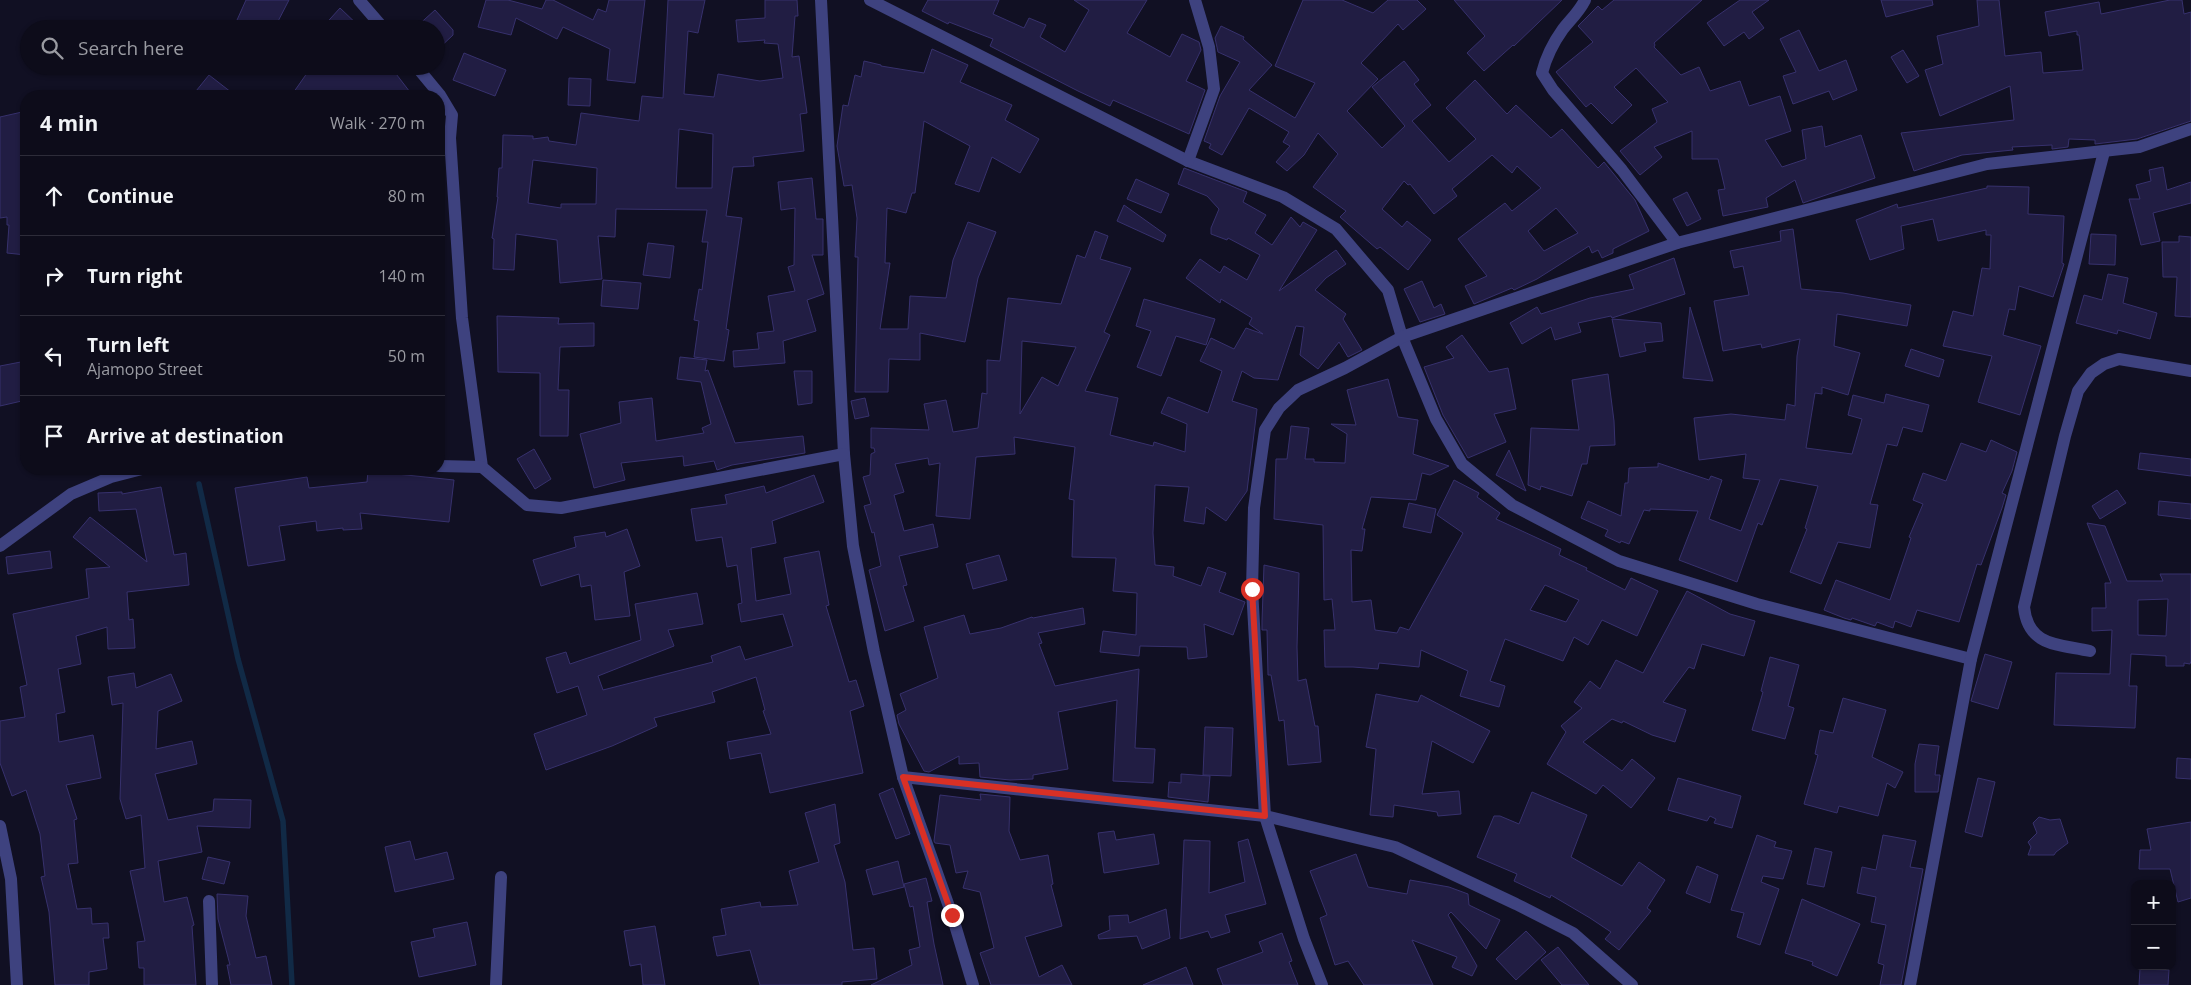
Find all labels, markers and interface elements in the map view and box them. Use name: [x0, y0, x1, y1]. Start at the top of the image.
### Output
search box: [20, 20, 445, 75]
icon: search: [38, 34, 66, 62]
text: Search here: [78, 35, 184, 61]
text: 4 min: [40, 109, 98, 137]
text: Walk · 270 m: [330, 112, 425, 134]
icon: ahead: [40, 182, 68, 210]
text: Continue: [87, 183, 174, 209]
text: 80 m: [388, 185, 425, 207]
icon: right: [40, 262, 68, 290]
text: Turn right: [87, 263, 182, 289]
text: 140 m: [379, 265, 425, 287]
text: Turn left: [87, 332, 169, 358]
icon: left: [40, 342, 68, 370]
text: 50 m: [388, 345, 425, 367]
text: Ajamopo Street: [87, 358, 203, 380]
icon: arrive: [40, 422, 68, 450]
text: Arrive at destination: [87, 423, 284, 449]
route start: [1241, 578, 1264, 601]
map controls: [2131, 880, 2176, 970]
button: +: [2131, 880, 2176, 925]
route end: [941, 904, 964, 927]
button: −: [2131, 925, 2176, 970]

